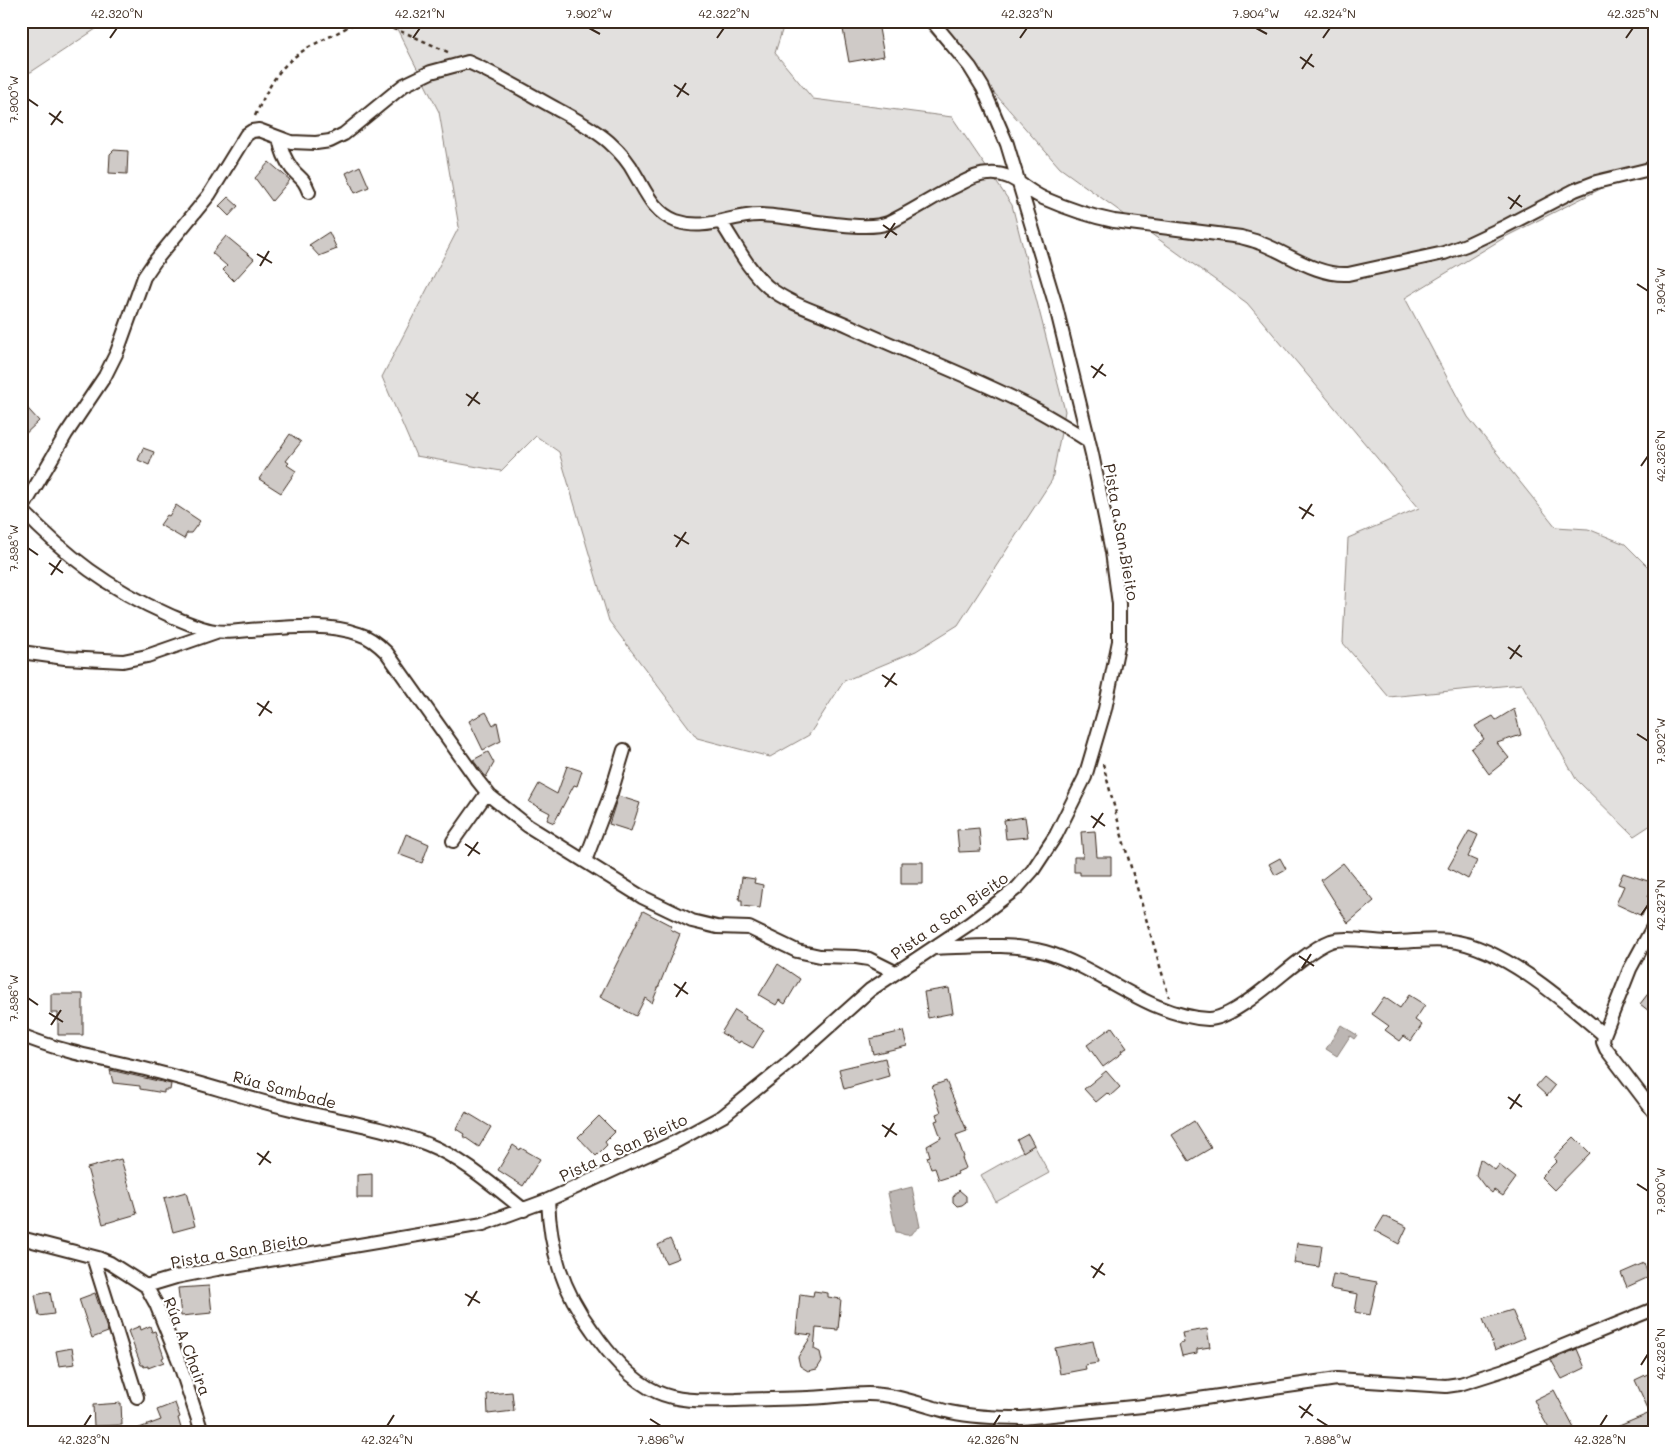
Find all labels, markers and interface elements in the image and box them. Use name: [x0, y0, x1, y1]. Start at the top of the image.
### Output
text: 42.320°N: [91, 5, 143, 21]
text: 42.321°N: [395, 5, 445, 21]
text: 7.902°W: [566, 5, 612, 21]
text: 42.322°N: [698, 5, 750, 21]
text: 42.323°N: [1001, 5, 1053, 21]
text: 7.904°W: [1233, 5, 1279, 21]
text: 42.324°N: [1304, 5, 1356, 21]
text: 42.325°N: [1607, 5, 1659, 21]
text: 7.900°W: [5, 75, 21, 123]
text: 7.904°W: [1652, 268, 1668, 314]
text: 42.326°N: [1652, 430, 1668, 482]
street label: Pista a San Bieito: [1100, 462, 1144, 602]
text: 7.898°W: [5, 525, 21, 572]
text: 7.902°W: [1652, 718, 1668, 764]
street label: Pista a San Bieito: [886, 867, 1012, 963]
text: 42.327°N: [1652, 879, 1668, 931]
text: 7.896°W: [5, 975, 21, 1021]
street label: Rúa Sambade: [231, 1065, 339, 1113]
street label: Pista a San Bieito: [556, 1108, 690, 1186]
text: 7.900°W: [1652, 1167, 1668, 1215]
street label: Pista a San Bieito: [169, 1228, 309, 1272]
street label: Rúa A Chaira: [160, 1294, 216, 1398]
text: 42.328°N: [1652, 1328, 1668, 1380]
text: 42.323°N: [58, 1431, 110, 1447]
text: 42.324°N: [361, 1431, 413, 1447]
text: 7.896°W: [638, 1431, 684, 1447]
text: 42.326°N: [967, 1431, 1019, 1447]
text: 7.898°W: [1305, 1431, 1352, 1447]
text: 42.328°N: [1574, 1431, 1626, 1447]

